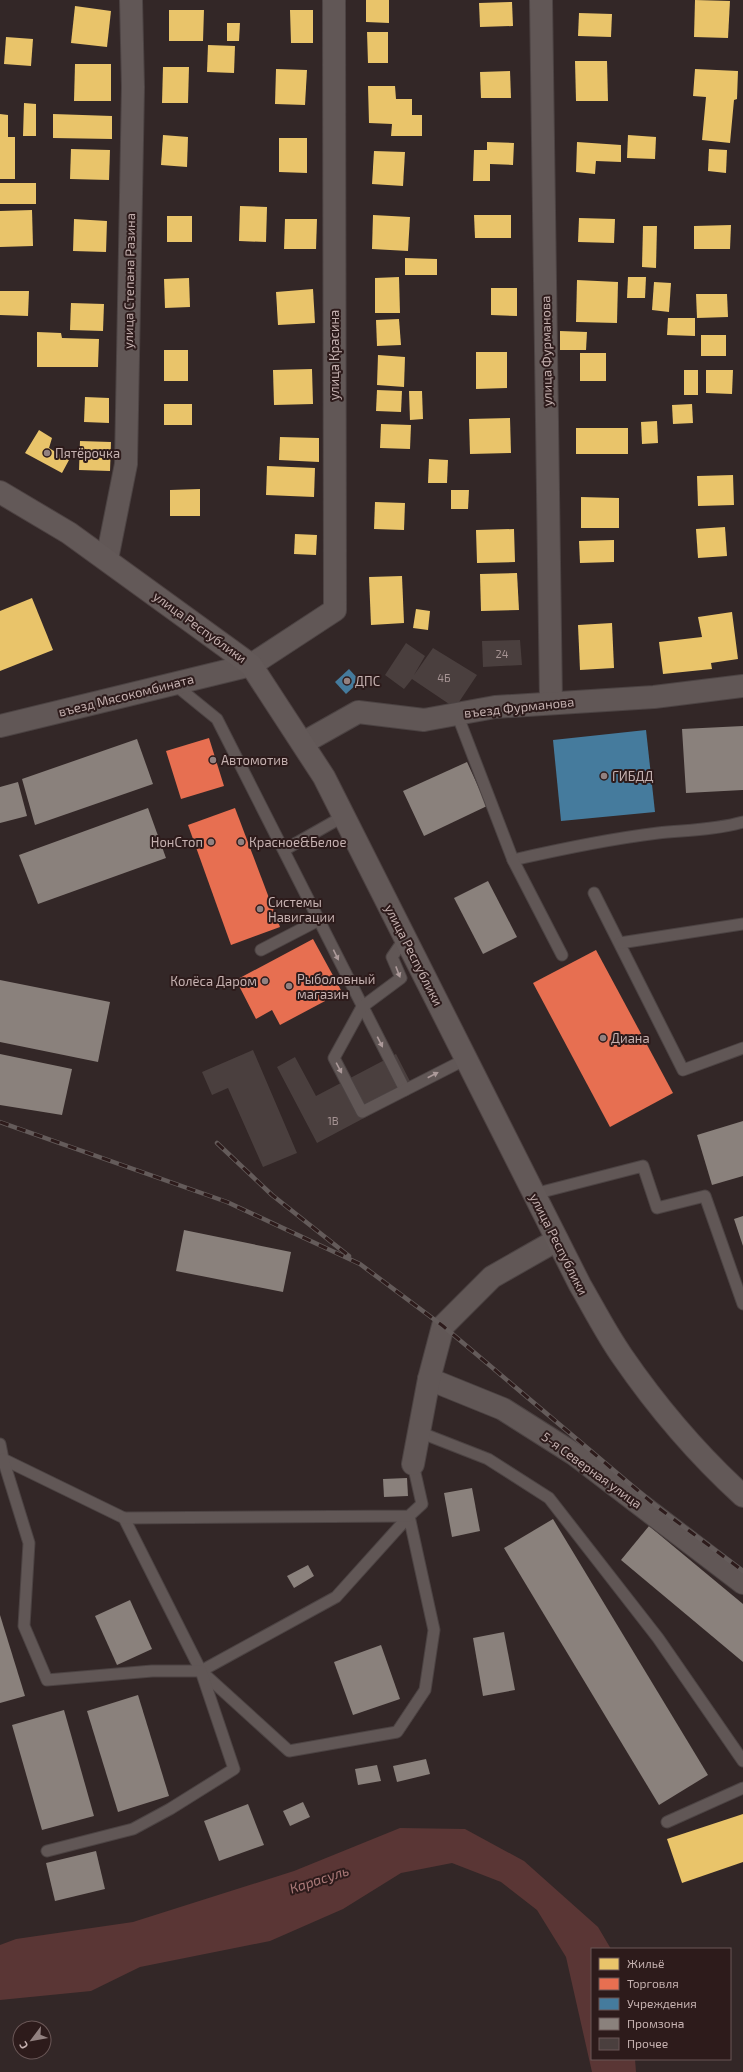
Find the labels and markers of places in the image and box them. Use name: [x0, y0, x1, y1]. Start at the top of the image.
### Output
place label: Пятёрочка: [55, 445, 120, 461]
marker: Пятёрочка: [42, 448, 52, 458]
place label: ДПС: [355, 673, 380, 689]
marker: ДПС: [342, 676, 352, 686]
place label: Автомотив: [221, 752, 288, 768]
marker: Автомотив: [208, 755, 218, 765]
place label: ГИБДД: [612, 768, 654, 784]
marker: ГИБДД: [599, 771, 609, 781]
place label: НонСтоп: [151, 834, 203, 850]
place label: Красное&Белое: [249, 834, 347, 850]
marker: НонСтоп: [206, 837, 216, 847]
marker: Красное&Белое: [236, 837, 246, 847]
place label: Системы Навигации: [268, 894, 335, 925]
marker: Системы Навигации: [255, 904, 265, 914]
place label: Рыболовный магазин: [297, 971, 375, 1002]
place label: Колёса Даром: [170, 973, 257, 989]
marker: Колёса Даром: [260, 976, 270, 986]
marker: Рыболовный магазин: [284, 981, 294, 991]
place label: Диана: [611, 1030, 650, 1046]
marker: Диана: [598, 1033, 608, 1043]

